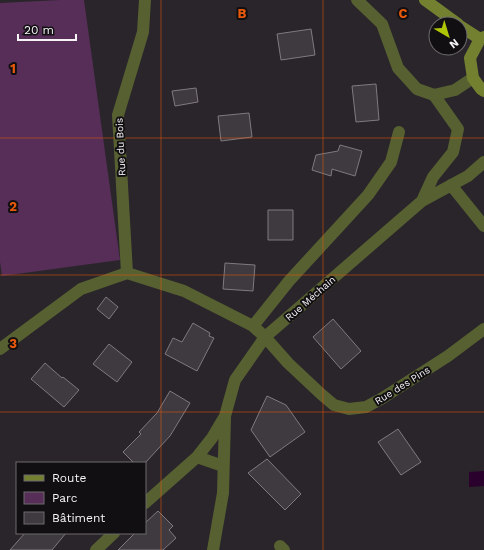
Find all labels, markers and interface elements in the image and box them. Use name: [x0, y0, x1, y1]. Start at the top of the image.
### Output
text: B: [238, 6, 247, 21]
text: C: [399, 6, 408, 21]
scale bar: [18, 16, 76, 42]
north arrow: [428, 16, 468, 56]
text: 20 m: [24, 23, 54, 37]
text: N: [447, 36, 461, 51]
text: 1: [10, 61, 16, 76]
street label: Rue du Bois: [113, 118, 128, 176]
text: 2: [9, 199, 17, 214]
street label: Rue Méchain: [283, 274, 337, 323]
text: 3: [9, 336, 17, 351]
street label: Rue des Pins: [373, 364, 432, 407]
legend: [16, 462, 146, 534]
text: Route: [52, 471, 86, 485]
text: Parc: [52, 491, 78, 505]
text: Bâtiment: [52, 511, 105, 525]

